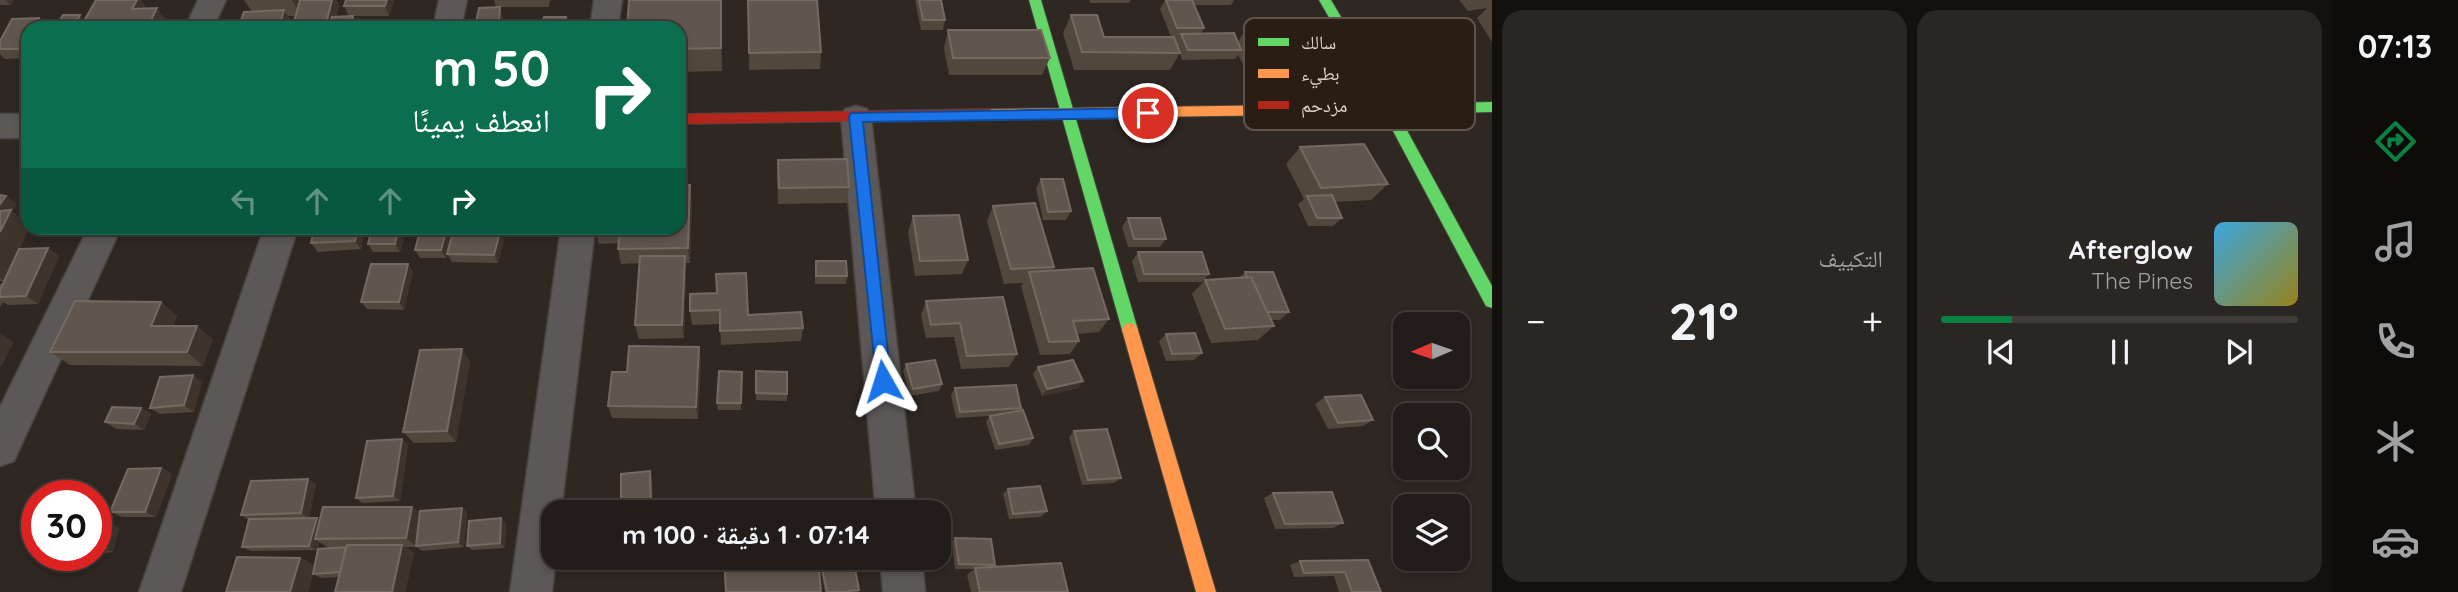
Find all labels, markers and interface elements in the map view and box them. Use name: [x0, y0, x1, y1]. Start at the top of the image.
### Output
legend: [1244, 18, 1475, 130]
text: 07:13: [2358, 26, 2432, 66]
text: سالك: [1301, 30, 1336, 54]
text: 50 m: [433, 37, 550, 98]
icon: right: [574, 49, 665, 140]
text: بطيء: [1301, 61, 1340, 89]
pin: [1118, 83, 1178, 143]
text: مزدحم: [1301, 93, 1347, 118]
icon: arrive: [1129, 94, 1167, 132]
text: انعطف يمينًا: [412, 100, 550, 140]
icon: directions: [2371, 117, 2420, 166]
icon: left: [225, 182, 263, 220]
icon: ahead: [298, 182, 336, 220]
icon: ahead: [371, 182, 409, 220]
icon: right: [444, 182, 482, 220]
icon: music: [2371, 217, 2420, 266]
text: Afterglow: [2069, 233, 2193, 266]
text: التكييف: [1818, 244, 1883, 273]
text: The Pines: [2091, 266, 2193, 295]
text: 21°: [1669, 288, 1739, 353]
text: −: [1526, 297, 1546, 345]
text: +: [1862, 297, 1883, 345]
north arrow: [1393, 312, 1470, 388]
map controls: [1393, 312, 1470, 571]
icon: phone: [2371, 317, 2420, 366]
icon: previous: [1982, 333, 2020, 371]
icon: pause: [2101, 333, 2139, 371]
icon: next: [2220, 333, 2258, 371]
position arrow: [846, 344, 920, 418]
button: search: [1393, 403, 1470, 480]
icon: climate: [2371, 417, 2420, 466]
speed limit sign: 30: [21, 480, 112, 571]
button: layers: [1393, 494, 1470, 571]
icon: car: [2371, 517, 2420, 566]
text: 07:14 · 1 دقيقة · 100 m: [622, 518, 870, 551]

